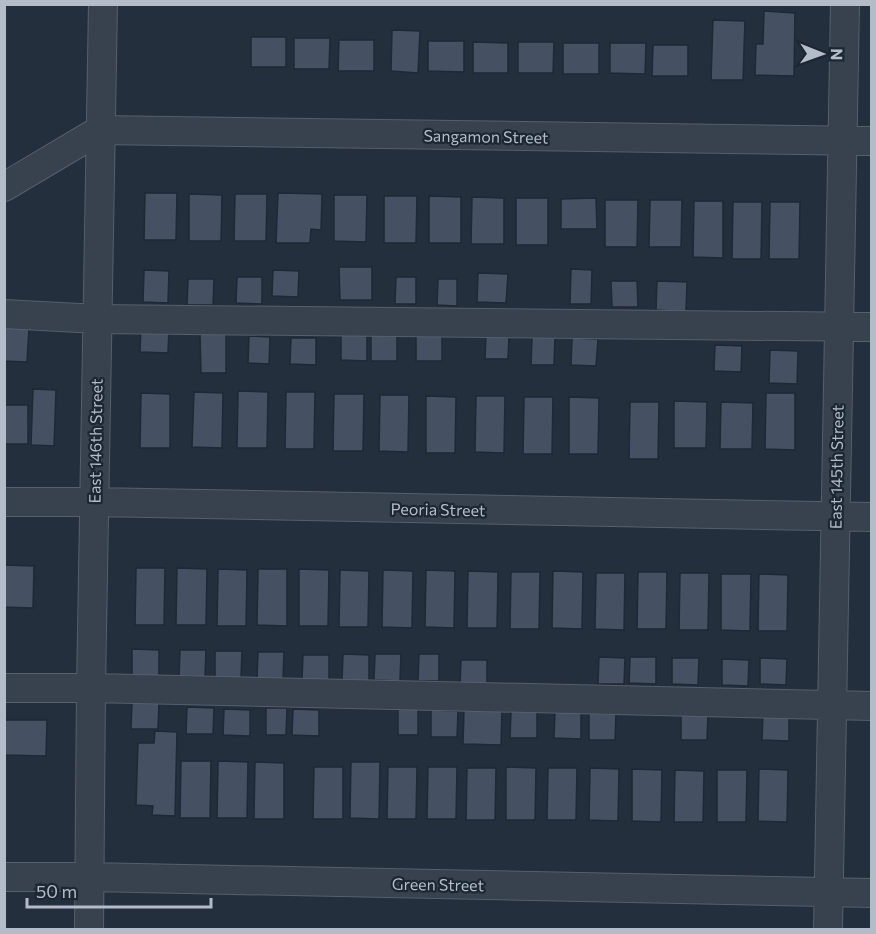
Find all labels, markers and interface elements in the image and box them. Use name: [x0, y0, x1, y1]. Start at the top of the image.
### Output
north arrow: [792, 24, 852, 84]
text: N: [828, 48, 847, 60]
street label: Sangamon Street: [423, 125, 549, 147]
street label: East 146th Street: [84, 378, 106, 504]
street label: East 145th Street: [825, 404, 847, 529]
street label: Peoria Street: [390, 499, 486, 519]
scale bar: [27, 871, 212, 909]
street label: Green Street: [392, 874, 485, 894]
text: 50 m: [36, 880, 77, 902]

